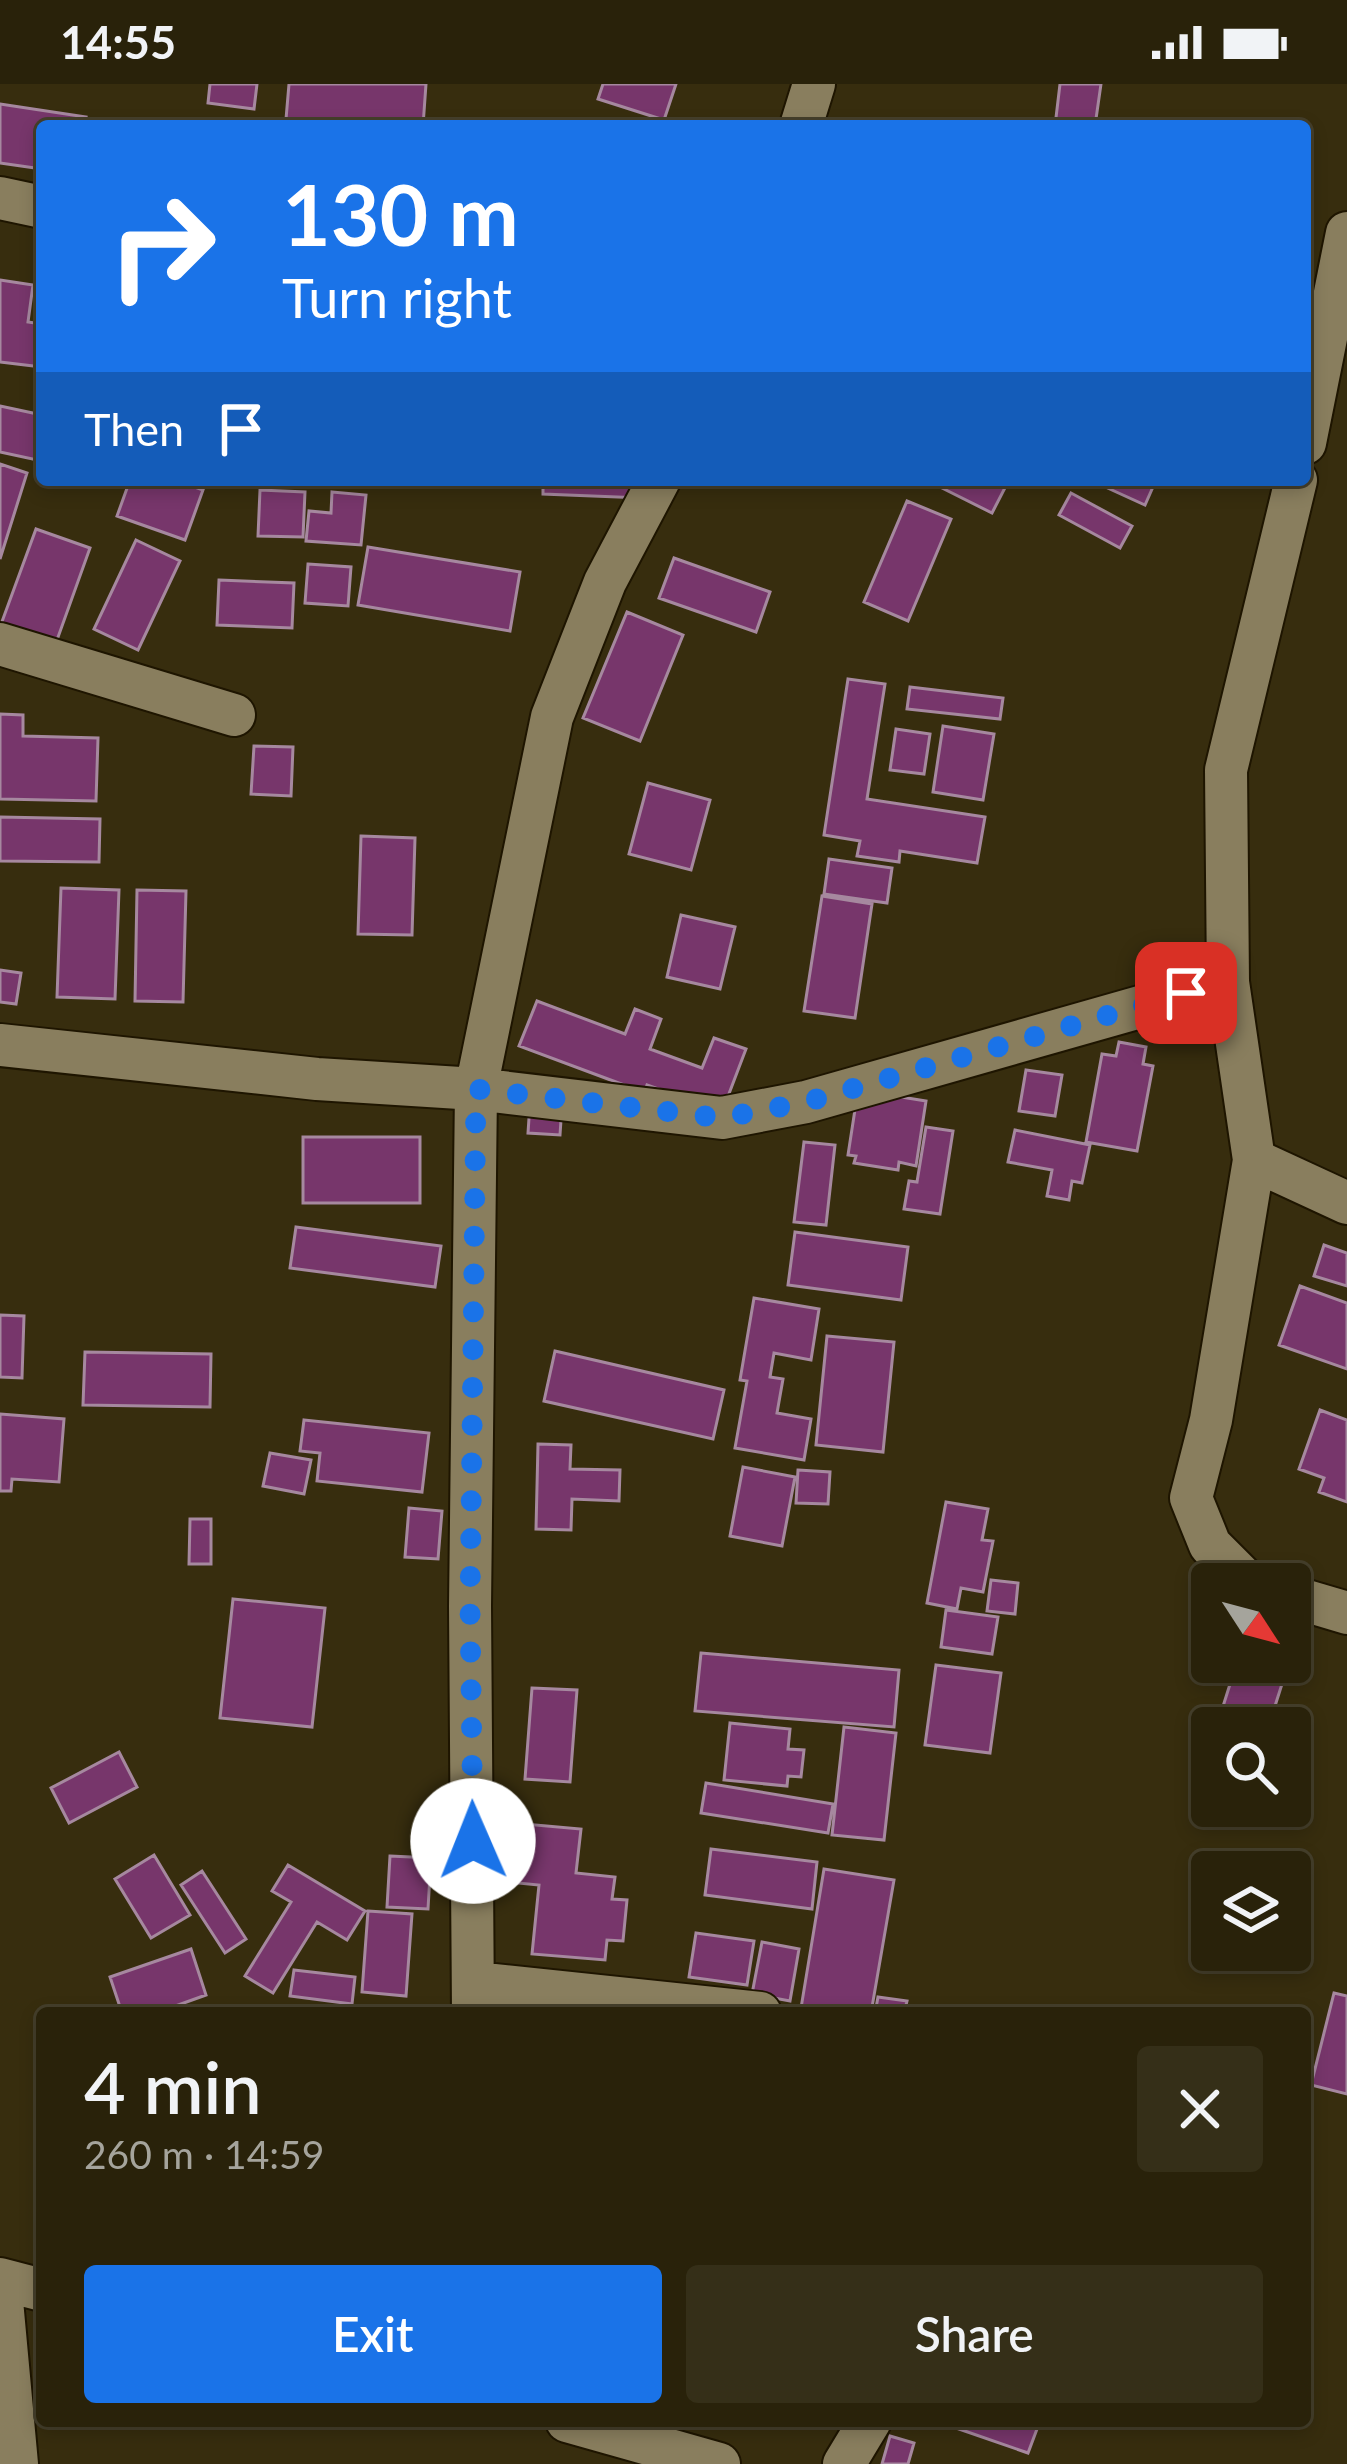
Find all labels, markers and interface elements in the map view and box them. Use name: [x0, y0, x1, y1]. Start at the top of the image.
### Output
text: 14:55: [60, 15, 176, 69]
text: 130 m: [282, 163, 519, 264]
icon: right: [84, 168, 240, 324]
text: Turn right: [282, 265, 512, 330]
icon: arrive: [208, 396, 274, 462]
text: Then: [84, 402, 184, 456]
pin: [1135, 942, 1237, 1044]
icon: arrive: [1153, 960, 1219, 1026]
north arrow: [1191, 1563, 1311, 1683]
map controls: [1191, 1563, 1311, 1971]
button: search: [1191, 1707, 1311, 1827]
position arrow: [410, 1778, 536, 1904]
button: layers: [1191, 1851, 1311, 1971]
text: 4 min: [84, 2043, 262, 2129]
button: close: [1137, 2046, 1263, 2172]
text: 260 m · 14:59: [84, 2131, 324, 2177]
button: Exit: [84, 2265, 662, 2403]
button: Share: [686, 2265, 1263, 2403]

